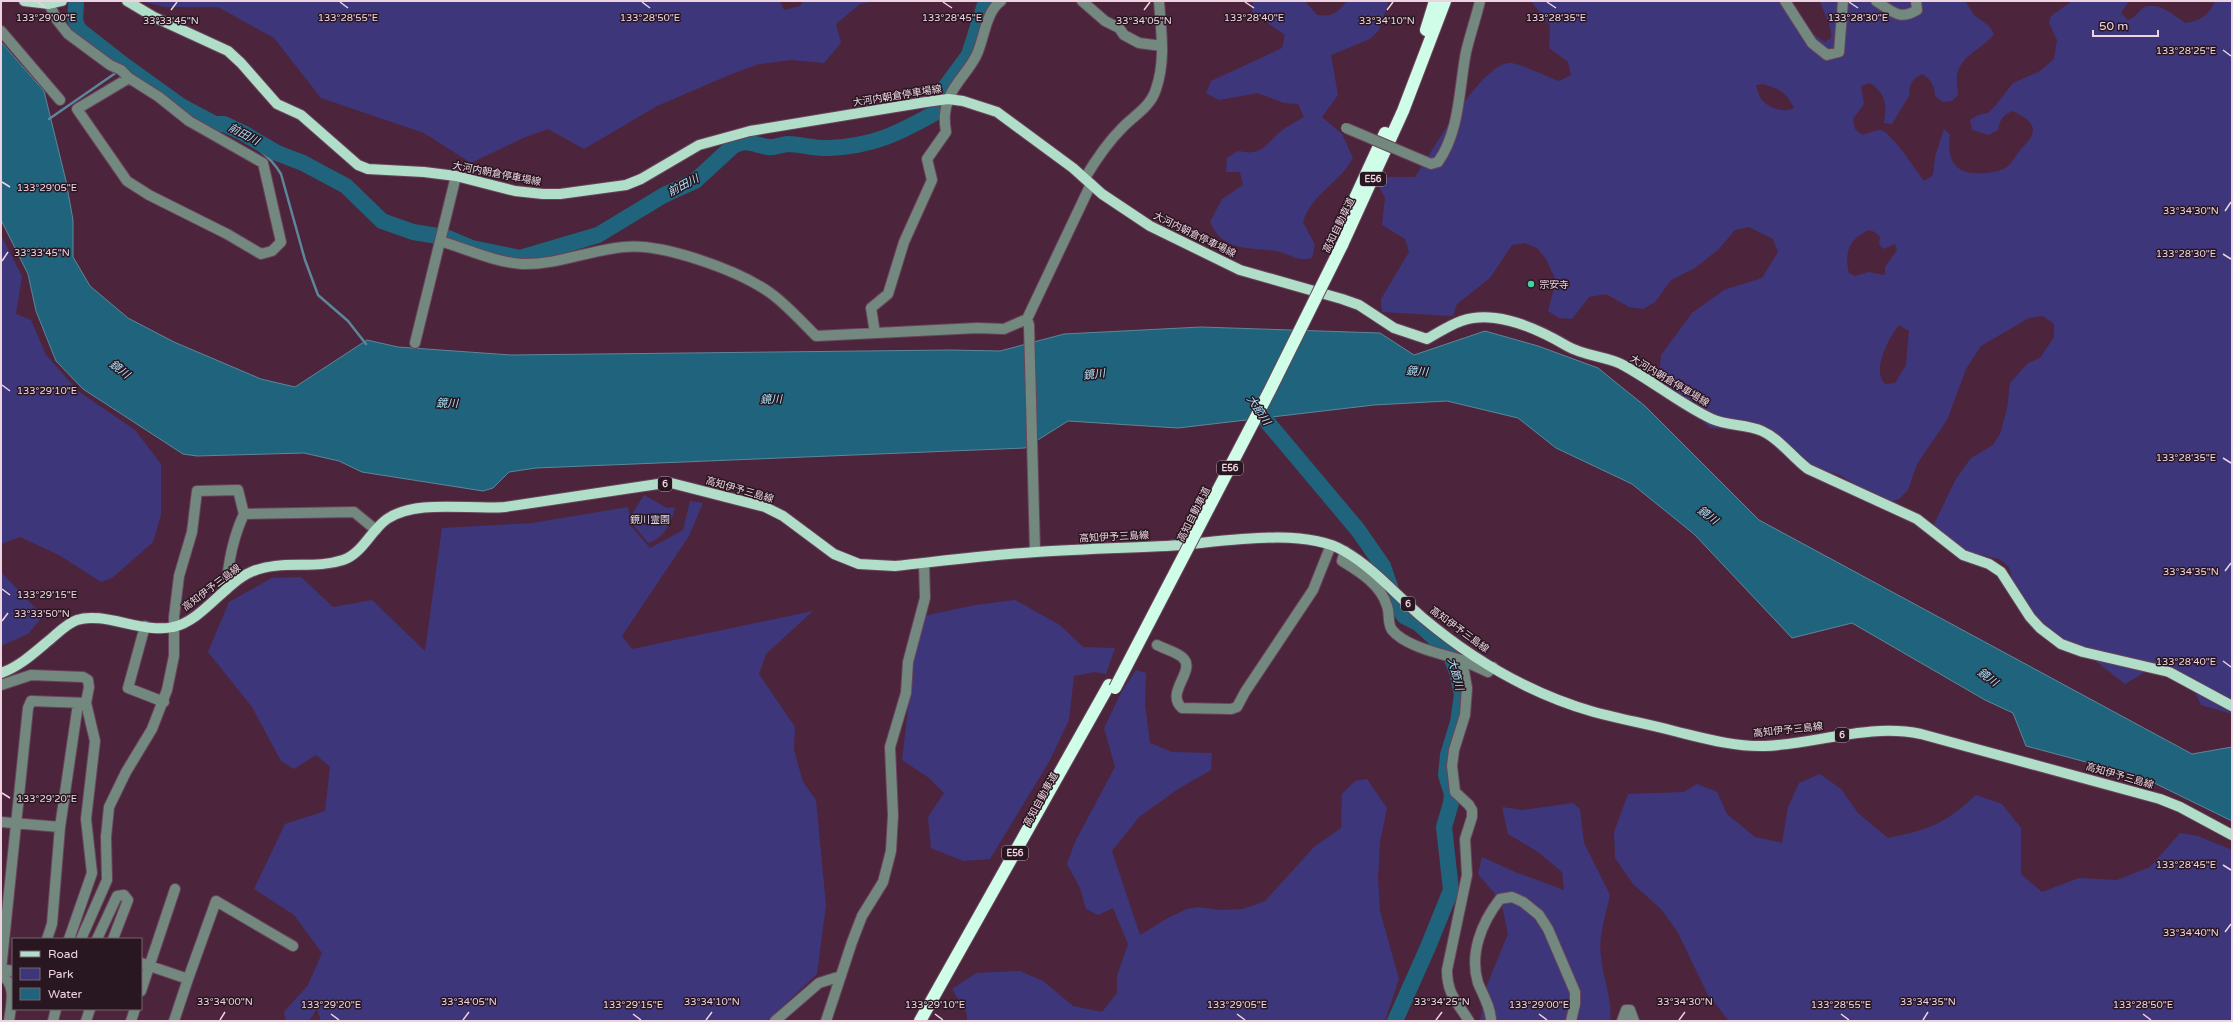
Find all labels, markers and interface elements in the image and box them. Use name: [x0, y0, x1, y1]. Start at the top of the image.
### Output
text: 133°29'00"E: [16, 12, 76, 24]
text: 133°28'55"E: [318, 12, 378, 24]
text: 133°28'50"E: [620, 12, 680, 24]
text: 133°28'45"E: [922, 12, 982, 24]
text: 133°28'40"E: [1224, 12, 1284, 24]
text: 133°28'35"E: [1526, 12, 1586, 24]
text: 133°28'30"E: [1828, 12, 1888, 24]
scale bar: [2093, 12, 2158, 38]
text: 33°33'45"N: [143, 15, 199, 27]
text: 33°34'05"N: [1116, 15, 1172, 27]
text: 33°34'10"N: [1359, 15, 1415, 27]
text: 50 m: [2099, 19, 2128, 33]
text: 133°28'25"E: [2156, 45, 2216, 57]
street label: 大河内朝倉停車場線: [852, 83, 943, 109]
water label: 前田川: [226, 121, 262, 148]
street label: 大河内朝倉停車場線: [451, 160, 542, 188]
water label: 前田川: [666, 171, 702, 199]
road number: E56: [1360, 172, 1386, 186]
text: 133°29'05"E: [17, 182, 77, 194]
street label: 高知自動車道: [1320, 196, 1357, 255]
text: 33°34'30"N: [2163, 205, 2219, 217]
street label: 大河内朝倉停車場線: [1151, 210, 1238, 260]
text: 33°33'45"N: [14, 247, 70, 259]
text: 133°28'30"E: [2156, 248, 2216, 260]
marker: 宗安寺: [1526, 279, 1536, 289]
place label: 宗安寺: [1539, 279, 1569, 291]
street label: 大河内朝倉停車場線: [1628, 353, 1711, 409]
water label: 鏡川: [107, 358, 133, 382]
water label: 鏡川: [1406, 364, 1429, 379]
water label: 鏡川: [1082, 367, 1107, 382]
text: 133°29'10"E: [17, 385, 77, 397]
water label: 鏡川: [760, 393, 783, 406]
water label: 大節川: [1244, 393, 1274, 428]
water label: 鏡川: [436, 397, 459, 410]
text: 133°28'35"E: [2156, 452, 2216, 464]
road number: E56: [1217, 461, 1243, 475]
street label: 高知伊予三島線: [704, 475, 775, 505]
road number: 6: [658, 477, 672, 491]
street label: 高知自動車道: [1175, 485, 1213, 544]
water label: 鏡川: [1695, 504, 1721, 528]
park label: 鏡川霊園: [630, 514, 670, 526]
street label: 高知伊予三島線: [1079, 529, 1149, 545]
street label: 高知伊予三島線: [180, 562, 243, 614]
text: 33°34'35"N: [2163, 566, 2219, 578]
text: 133°29'15"E: [17, 589, 77, 601]
road number: 6: [1401, 597, 1415, 611]
street label: 高知伊予三島線: [1428, 604, 1491, 655]
text: 33°33'50"N: [14, 608, 70, 620]
text: 133°28'40"E: [2156, 656, 2216, 668]
water label: 大節川: [1445, 657, 1466, 693]
water label: 鏡川: [1975, 666, 2001, 690]
street label: 高知伊予三島線: [1753, 720, 1824, 740]
road number: 6: [1835, 728, 1849, 742]
street label: 高知伊予三島線: [2084, 761, 2155, 791]
street label: 高知自動車道: [1021, 770, 1061, 829]
text: 133°29'20"E: [17, 793, 77, 805]
road number: E56: [1002, 846, 1028, 860]
text: 133°28'45"E: [2156, 859, 2216, 871]
text: 33°34'40"N: [2163, 927, 2219, 939]
legend: [12, 938, 142, 1010]
text: Road: [48, 947, 78, 961]
text: Park: [48, 967, 74, 981]
text: Water: [48, 987, 83, 1001]
text: 33°34'00"N: [197, 996, 253, 1008]
text: 33°34'05"N: [441, 996, 497, 1008]
text: 33°34'10"N: [684, 996, 740, 1008]
text: 33°34'25"N: [1414, 996, 1470, 1008]
text: 33°34'30"N: [1657, 996, 1713, 1008]
text: 33°34'35"N: [1900, 996, 1956, 1008]
text: 133°29'20"E: [301, 999, 361, 1011]
text: 133°29'15"E: [603, 999, 663, 1011]
text: 133°29'10"E: [905, 999, 965, 1011]
text: 133°29'05"E: [1207, 999, 1267, 1011]
text: 133°29'00"E: [1509, 999, 1569, 1011]
text: 133°28'55"E: [1811, 999, 1871, 1011]
text: 133°28'50"E: [2113, 999, 2173, 1011]

